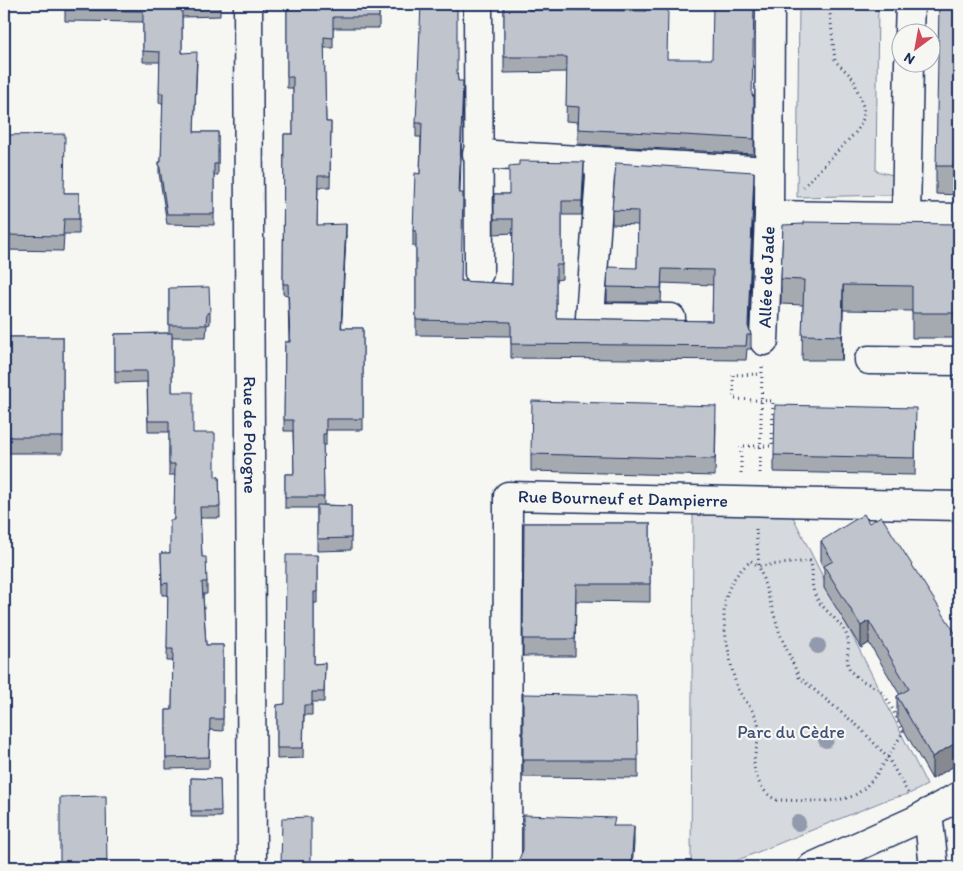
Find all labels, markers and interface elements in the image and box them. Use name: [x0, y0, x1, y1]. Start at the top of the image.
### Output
north arrow: [890, 22, 940, 72]
text: N: [901, 49, 918, 68]
street label: Allée de Jade: [754, 226, 780, 328]
street label: Rue de Pologne: [239, 376, 261, 494]
street label: Rue Bourneuf et Dampierre: [518, 485, 728, 512]
park label: Parc du Cèdre: [737, 721, 845, 743]

